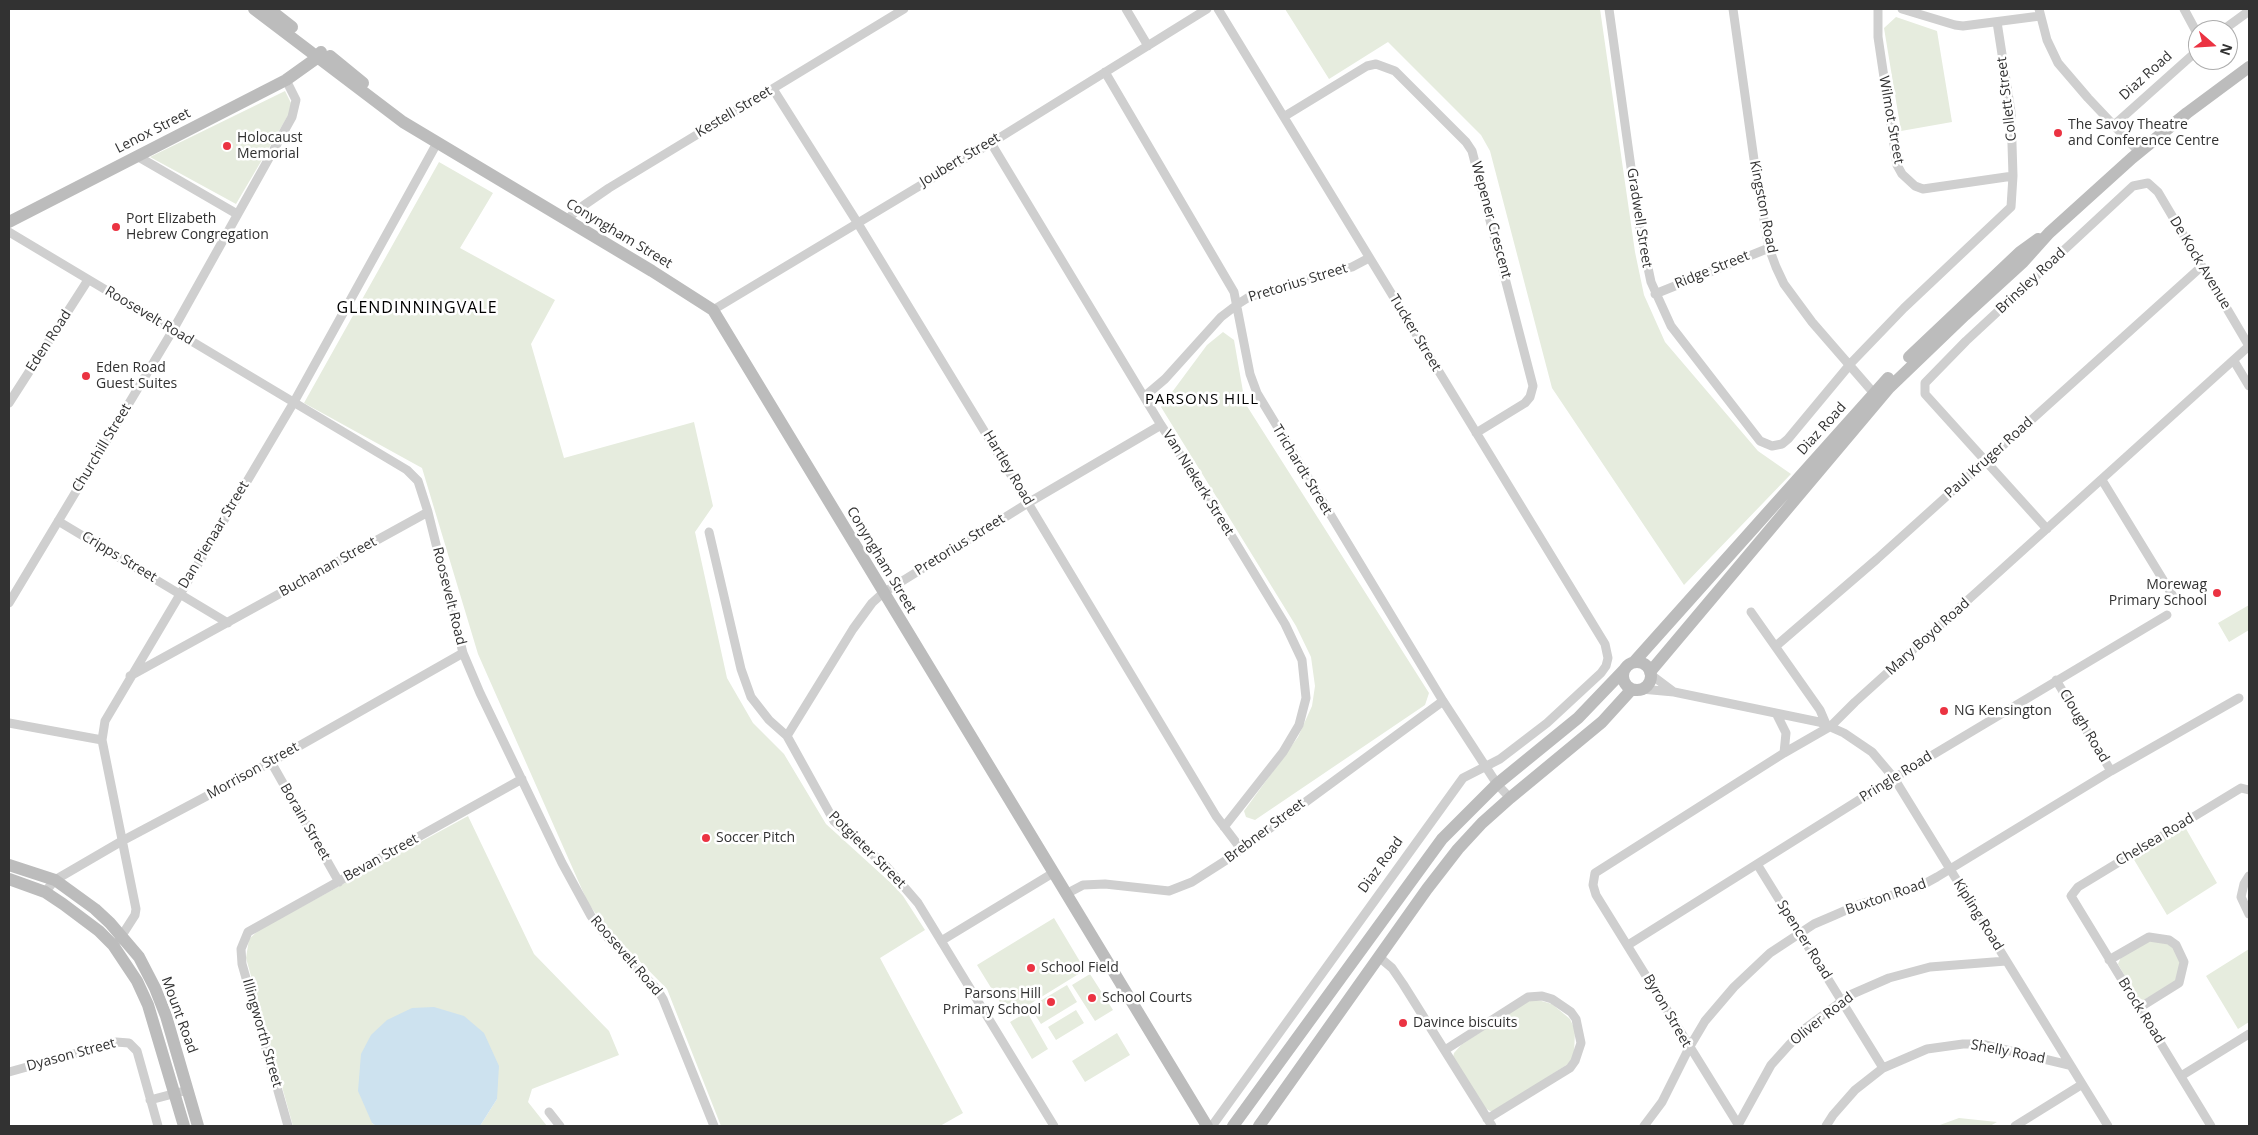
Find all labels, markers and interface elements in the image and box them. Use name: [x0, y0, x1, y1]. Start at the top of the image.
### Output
north arrow: [2188, 20, 2238, 70]
text: N: [2216, 41, 2238, 58]
street label: Diaz Road: [2116, 48, 2176, 104]
street label: Collett Street: [1993, 56, 2021, 142]
street label: Wilmot Street: [1875, 75, 1907, 165]
street label: Kestell Street: [693, 83, 775, 141]
street label: Lenox Street: [113, 105, 193, 157]
place label: The Savoy Theatre and Conference Centre: [2068, 117, 2219, 150]
marker: The Savoy Theatre and Conference Centre: [2052, 127, 2064, 139]
street label: Joubert Street: [917, 129, 1003, 191]
place label: Holocaust Memorial: [237, 130, 302, 162]
marker: Holocaust Memorial: [221, 140, 233, 152]
street label: Kingston Road: [1746, 159, 1780, 255]
street label: Wepener Crescent: [1467, 160, 1515, 280]
street label: Gradwell Street: [1623, 167, 1655, 269]
street label: Conyngham Street: [563, 196, 675, 272]
place label: Port Elizabeth Hebrew Congregation: [126, 211, 269, 243]
street label: De Kock Avenue: [2166, 214, 2234, 312]
marker: Port Elizabeth Hebrew Congregation: [110, 221, 122, 233]
street label: Brinsley Road: [1993, 245, 2069, 317]
street label: Ridge Street: [1672, 247, 1752, 293]
street label: Pretorius Street: [1246, 260, 1350, 306]
street label: Roosevelt Road: [102, 283, 196, 349]
street label: Tucker Street: [1385, 292, 1445, 374]
district label: GLENDINNINGVALE: [335, 298, 499, 318]
street label: Eden Road: [23, 307, 75, 375]
place label: Eden Road Guest Suites: [96, 360, 177, 392]
marker: Eden Road Guest Suites: [80, 370, 92, 382]
district label: PARSONS HILL: [1144, 391, 1260, 409]
street label: Diaz Road: [1794, 399, 1850, 459]
street label: Churchill Street: [69, 401, 135, 495]
street label: Paul Kruger Road: [1941, 414, 2037, 502]
street label: Trichardt Street: [1269, 422, 1335, 518]
street label: Van Niekerk Street: [1159, 427, 1237, 539]
street label: Hartley Road: [979, 428, 1037, 508]
street label: Dan Pienaar Street: [175, 478, 253, 592]
street label: Conyngham Street: [843, 504, 919, 616]
street label: Pretorius Street: [912, 511, 1008, 579]
street label: Cripps Street: [78, 528, 160, 586]
street label: Buchanan Street: [277, 533, 379, 601]
street label: Roosevelt Road: [429, 545, 469, 647]
place label: Morewag Primary School: [2109, 577, 2207, 610]
marker: Morewag Primary School: [2211, 587, 2223, 599]
street label: Mary Boyd Road: [1883, 595, 1973, 679]
street label: Clough Road: [2056, 686, 2112, 766]
place label: NG Kensington: [1954, 703, 2052, 719]
marker: NG Kensington: [1938, 705, 1950, 717]
street label: Morrison Street: [204, 739, 302, 803]
street label: Pringle Road: [1857, 748, 1935, 806]
street label: Borain Street: [276, 781, 334, 863]
street label: Brebner Street: [1222, 795, 1308, 867]
street label: Potgieter Street: [825, 808, 909, 892]
street label: Chelsea Road: [2113, 810, 2197, 870]
place label: Soccer Pitch: [716, 830, 795, 846]
street label: Bevan Street: [341, 831, 421, 885]
marker: Soccer Pitch: [700, 832, 712, 844]
street label: Diaz Road: [1355, 834, 1407, 896]
street label: Buxton Road: [1844, 875, 1928, 919]
street label: Kipling Road: [1949, 876, 2007, 954]
street label: Spencer Road: [1773, 897, 1835, 983]
street label: Roosevelt Road: [587, 913, 665, 999]
place label: School Field: [1041, 960, 1119, 976]
marker: School Field: [1025, 962, 1037, 974]
street label: Byron Street: [1639, 971, 1695, 1051]
street label: Mount Road: [157, 974, 201, 1056]
street label: Brock Road: [2114, 975, 2168, 1047]
street label: Illingworth Street: [238, 977, 286, 1089]
place label: Parsons Hill Primary School: [943, 986, 1041, 1019]
street label: Oliver Road: [1787, 989, 1857, 1049]
place label: School Courts: [1102, 990, 1192, 1006]
marker: School Courts: [1086, 992, 1098, 1004]
marker: Parsons Hill Primary School: [1045, 996, 1057, 1008]
place label: Davince biscuits: [1413, 1015, 1518, 1031]
marker: Davince biscuits: [1397, 1017, 1409, 1029]
street label: Dyason Street: [25, 1035, 117, 1075]
street label: Shelly Road: [1969, 1037, 2047, 1067]

